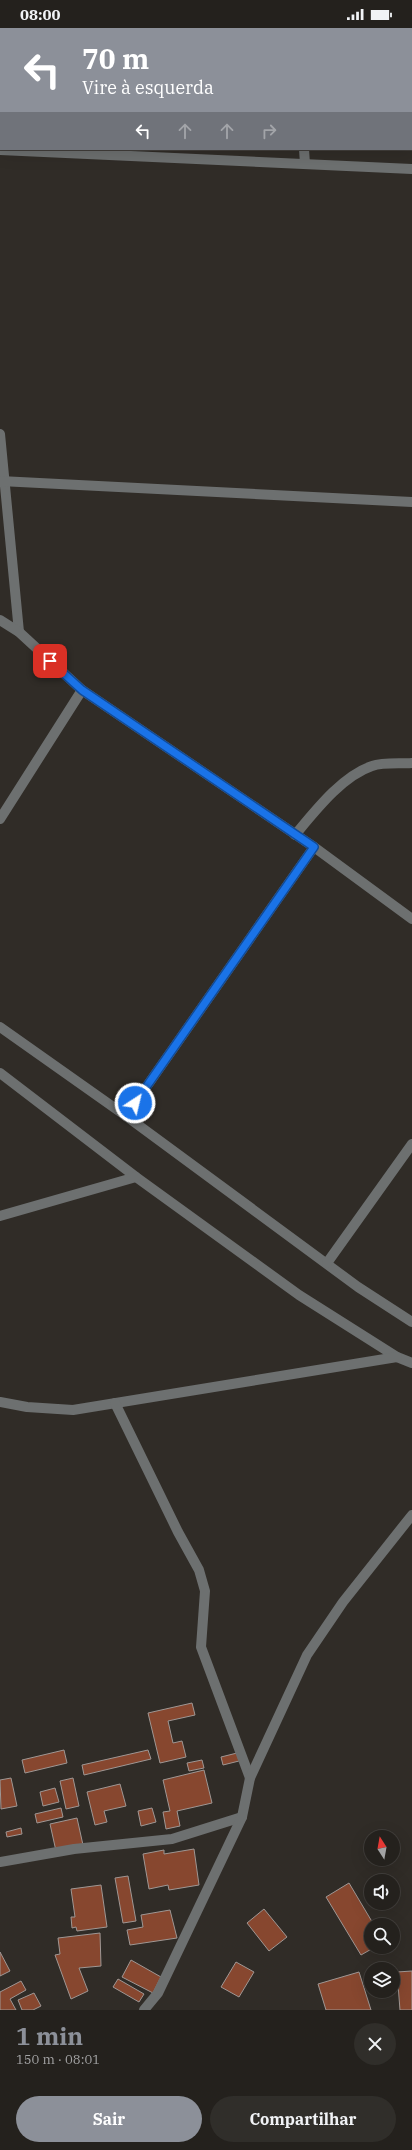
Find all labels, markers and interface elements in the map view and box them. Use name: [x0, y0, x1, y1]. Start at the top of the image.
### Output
text: 08:00: [20, 5, 61, 24]
text: 70 m: [82, 40, 149, 77]
icon: left: [16, 44, 68, 96]
text: Vire à esquerda: [82, 76, 214, 99]
icon: left: [132, 120, 154, 142]
icon: ahead: [174, 120, 196, 142]
icon: ahead: [216, 120, 238, 142]
icon: right: [258, 120, 280, 142]
pin: [33, 644, 67, 678]
icon: arrive: [39, 650, 61, 672]
position arrow: [114, 1082, 156, 1124]
north arrow: [364, 1830, 400, 1866]
map controls: [364, 1830, 400, 1998]
button: sound: [364, 1874, 400, 1910]
button: search: [364, 1918, 400, 1954]
button: layers: [364, 1962, 400, 1998]
text: 1 min: [16, 2020, 83, 2052]
button: close: [354, 2023, 396, 2065]
text: 150 m · 08:01: [16, 2051, 100, 2068]
button: Sair: [16, 2096, 202, 2142]
button: Compartilhar: [210, 2096, 396, 2142]

